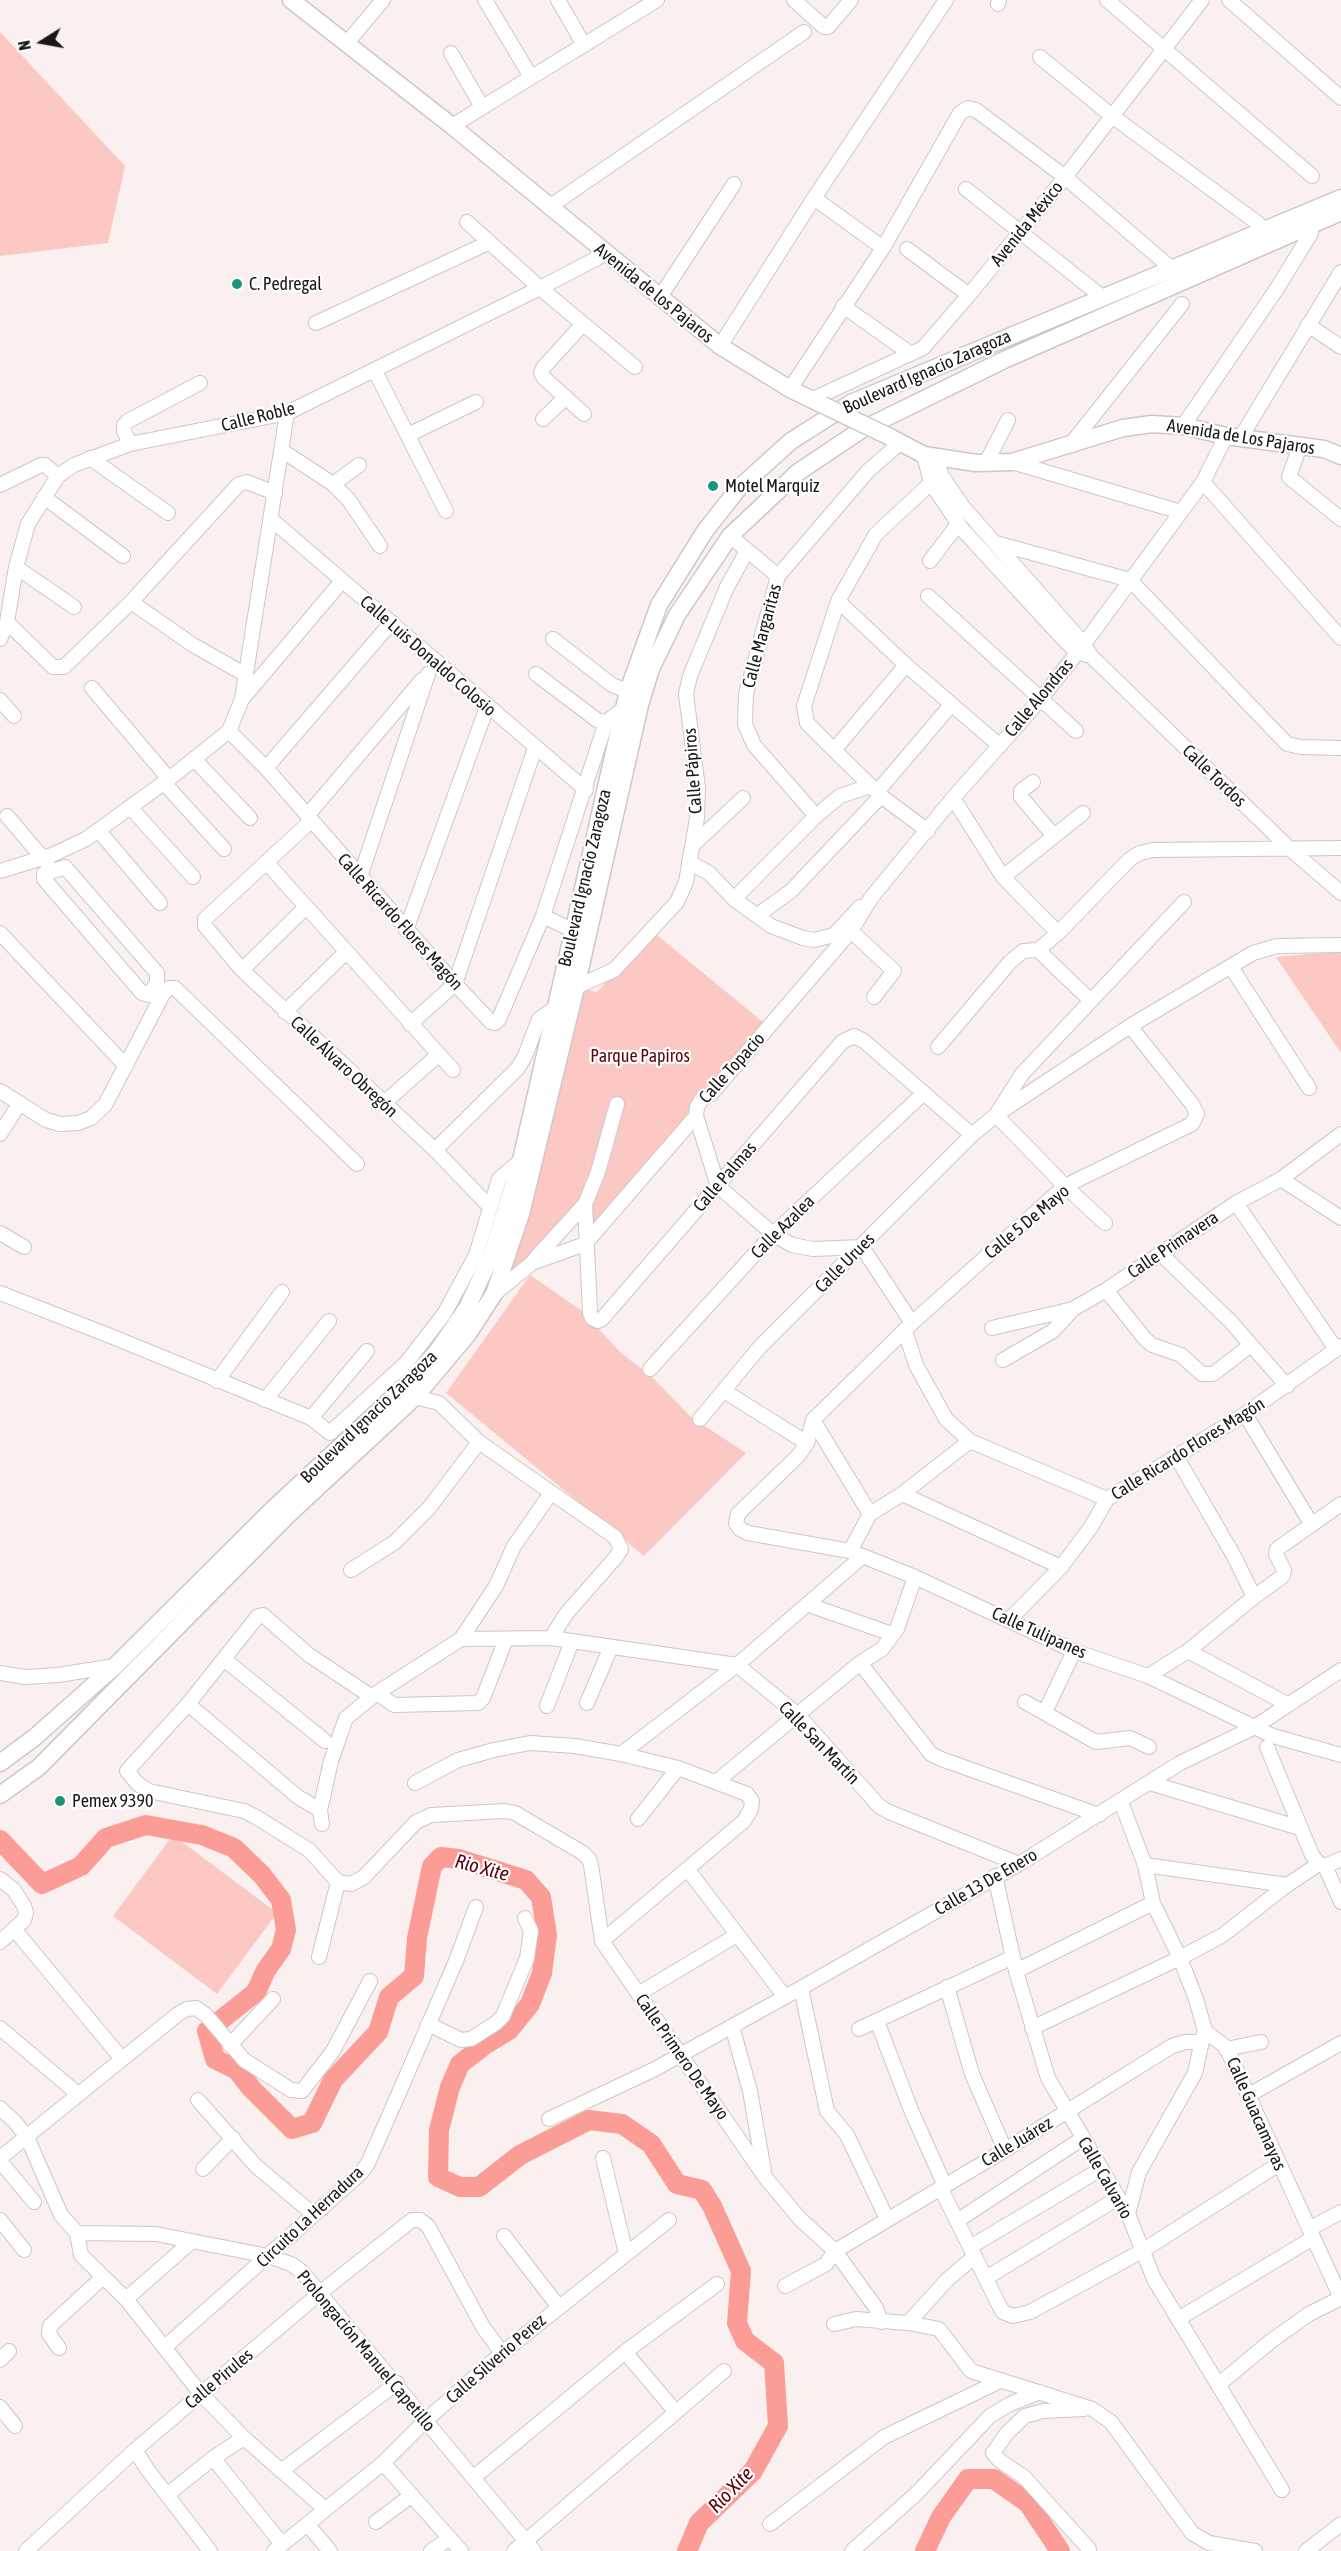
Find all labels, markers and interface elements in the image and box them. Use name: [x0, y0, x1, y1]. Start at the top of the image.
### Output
north arrow: [12, 12, 72, 72]
text: N: [15, 39, 34, 52]
street label: Avenida México: [986, 177, 1068, 271]
street label: Avenida de los Pajaros: [590, 238, 718, 348]
place label: C. Pedregal: [249, 273, 322, 295]
marker: C. Pedregal: [230, 277, 244, 291]
street label: Boulevard Ignacio Zaragoza: [840, 325, 1014, 419]
street label: Calle Roble: [219, 397, 297, 437]
street label: Avenida de Los Pajaros: [1166, 415, 1316, 459]
place label: Motel Marquiz: [725, 475, 820, 497]
marker: Motel Marquiz: [706, 479, 720, 493]
street label: Calle Margaritas: [738, 582, 786, 690]
street label: Calle Luis Donaldo Colosio: [356, 591, 500, 721]
street label: Calle Alondras: [1000, 655, 1078, 741]
street label: Calle Pápiros: [679, 727, 707, 815]
street label: Calle Tordos: [1178, 740, 1250, 812]
street label: Boulevard Ignacio Zaragoza: [554, 787, 616, 969]
street label: Calle Ricardo Flores Magón: [333, 849, 467, 995]
street label: Calle Álvaro Obregón: [286, 1012, 402, 1122]
street label: Calle Topacio: [695, 1028, 769, 1108]
park label: Parque Papiros: [590, 1045, 690, 1067]
street label: Calle Palmas: [689, 1138, 761, 1216]
street label: Calle 5 De Mayo: [980, 1180, 1074, 1264]
street label: Calle Azalea: [747, 1191, 819, 1263]
street label: Calle Primavera: [1124, 1207, 1222, 1283]
street label: Calle Urues: [811, 1229, 879, 1297]
street label: Boulevard Ignacio Zaragoza: [296, 1346, 442, 1488]
street label: Calle Ricardo Flores Magón: [1107, 1393, 1269, 1505]
street label: Calle Tulipanes: [988, 1603, 1090, 1663]
street label: Calle San Martín: [774, 1697, 864, 1789]
place label: Pemex 9390: [72, 1790, 153, 1812]
marker: Pemex 9390: [53, 1794, 67, 1808]
street label: Calle 13 De Enero: [931, 1844, 1041, 1920]
water label: Rio Xite: [452, 1849, 512, 1887]
street label: Calle Primero De Mayo: [630, 1990, 734, 2124]
street label: Calle Guacamayas: [1221, 2054, 1291, 2174]
street label: Calle Juárez: [977, 2112, 1057, 2172]
street label: Calle Calvario: [1073, 2133, 1137, 2223]
street label: Circuito La Herradura: [252, 2162, 368, 2272]
street label: Prolongación Manuel Capetillo: [292, 2266, 440, 2436]
street label: Calle Silverio Perez: [442, 2310, 550, 2408]
street label: Calle Pirules: [181, 2344, 257, 2414]
water label: Rio Xite: [703, 2462, 759, 2518]

